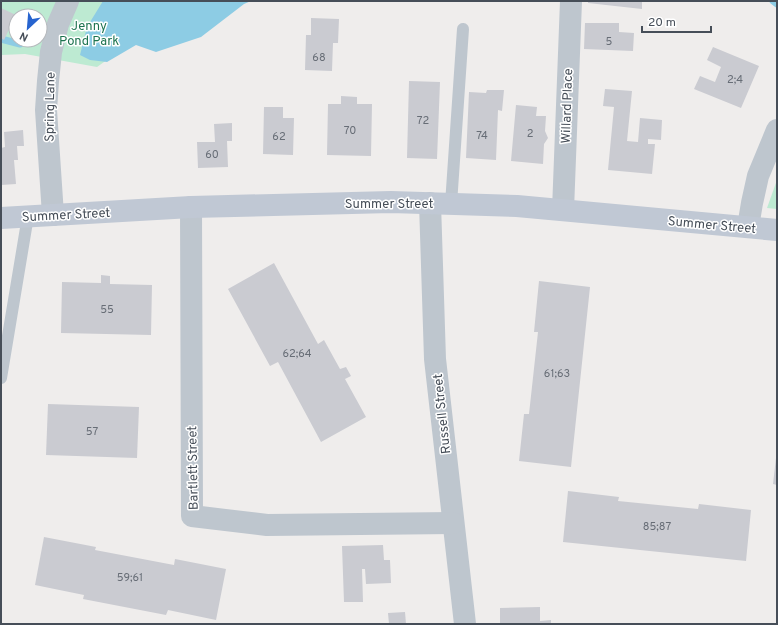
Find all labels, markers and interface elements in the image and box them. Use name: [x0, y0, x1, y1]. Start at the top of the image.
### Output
north arrow: [8, 8, 48, 48]
scale bar: [642, 8, 711, 34]
text: 20 m: [648, 15, 676, 31]
park label: Jenny Pond Park: [59, 19, 119, 50]
text: N: [17, 28, 31, 44]
house number: 5: [606, 35, 613, 49]
house number: 68: [312, 51, 326, 65]
street label: Willard Place: [559, 68, 577, 144]
street label: Spring Lane: [42, 72, 60, 142]
house number: 2;4: [727, 73, 743, 87]
house number: 72: [417, 114, 429, 128]
house number: 70: [344, 124, 356, 138]
house number: 2: [527, 127, 533, 141]
house number: 74: [476, 129, 488, 143]
house number: 62: [272, 130, 286, 144]
house number: 60: [205, 148, 219, 162]
street label: Summer Street: [345, 197, 433, 213]
street label: Summer Street: [21, 206, 111, 226]
street label: Summer Street: [667, 214, 757, 238]
house number: 55: [100, 303, 114, 317]
house number: 62;64: [282, 347, 312, 361]
house number: 61;63: [544, 367, 570, 381]
street label: Russell Street: [431, 373, 455, 455]
house number: 57: [86, 425, 98, 439]
street label: Bartlett Street: [185, 426, 203, 510]
house number: 85;87: [643, 520, 671, 534]
house number: 59;61: [117, 571, 143, 585]

